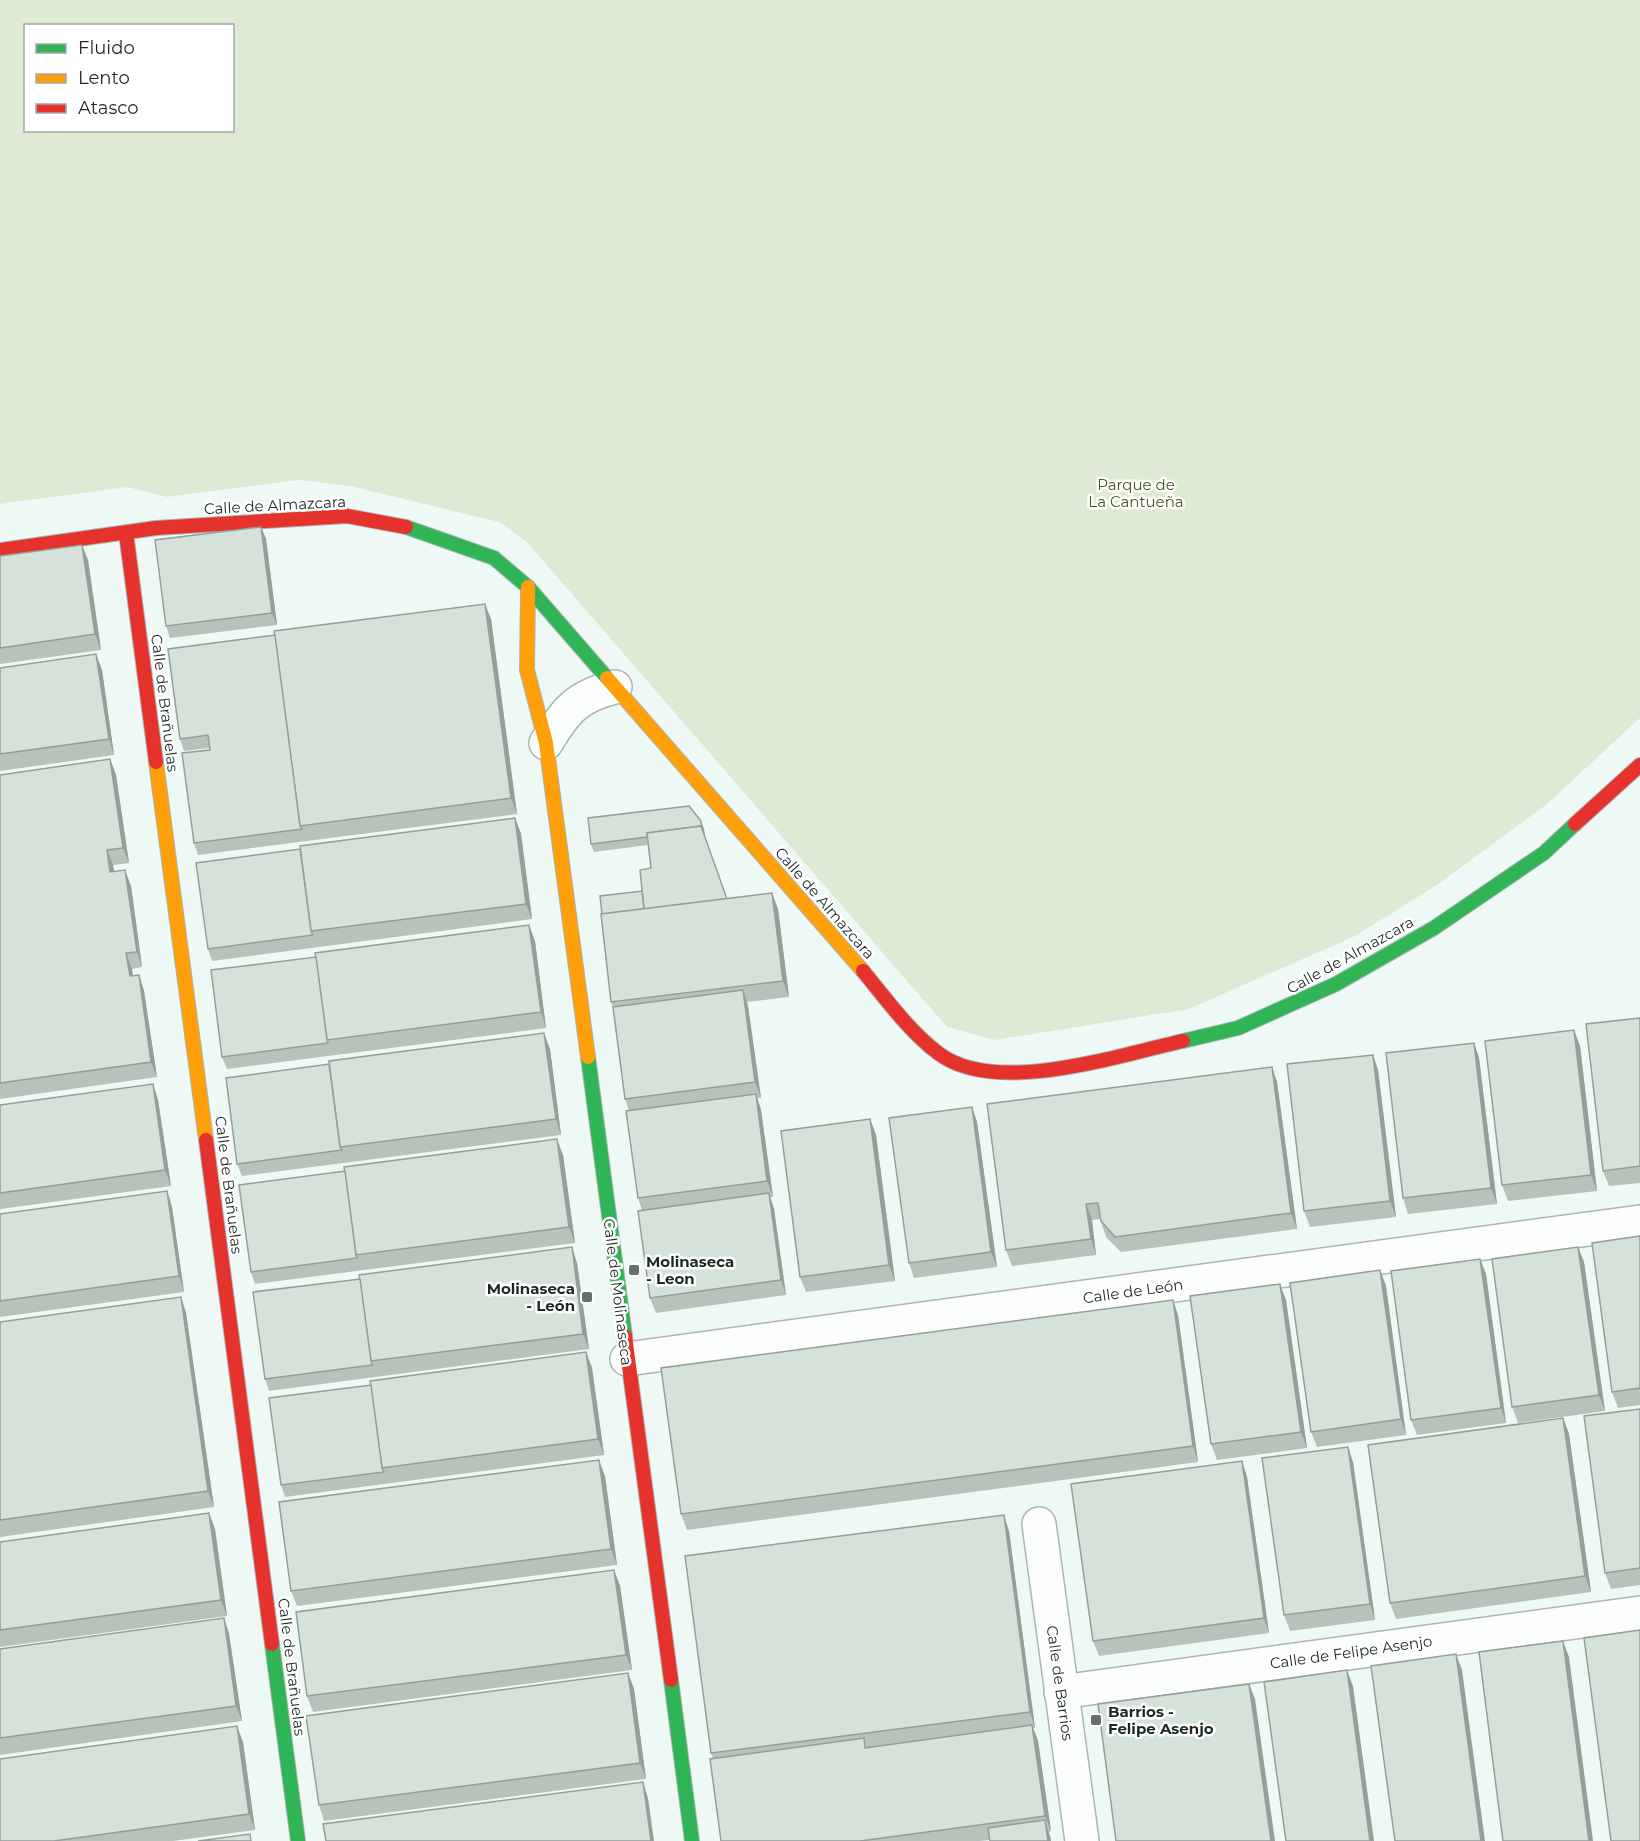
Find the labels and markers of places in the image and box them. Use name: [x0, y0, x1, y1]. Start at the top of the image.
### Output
place label: Molinaseca - Leon: [646, 1252, 734, 1288]
marker: Molinaseca - Leon: [627, 1263, 641, 1277]
place label: Molinaseca - León: [487, 1279, 575, 1315]
marker: Molinaseca - León: [580, 1290, 594, 1304]
place label: Barrios - Felipe Asenjo: [1108, 1702, 1214, 1738]
marker: Barrios - Felipe Asenjo: [1089, 1713, 1103, 1727]

